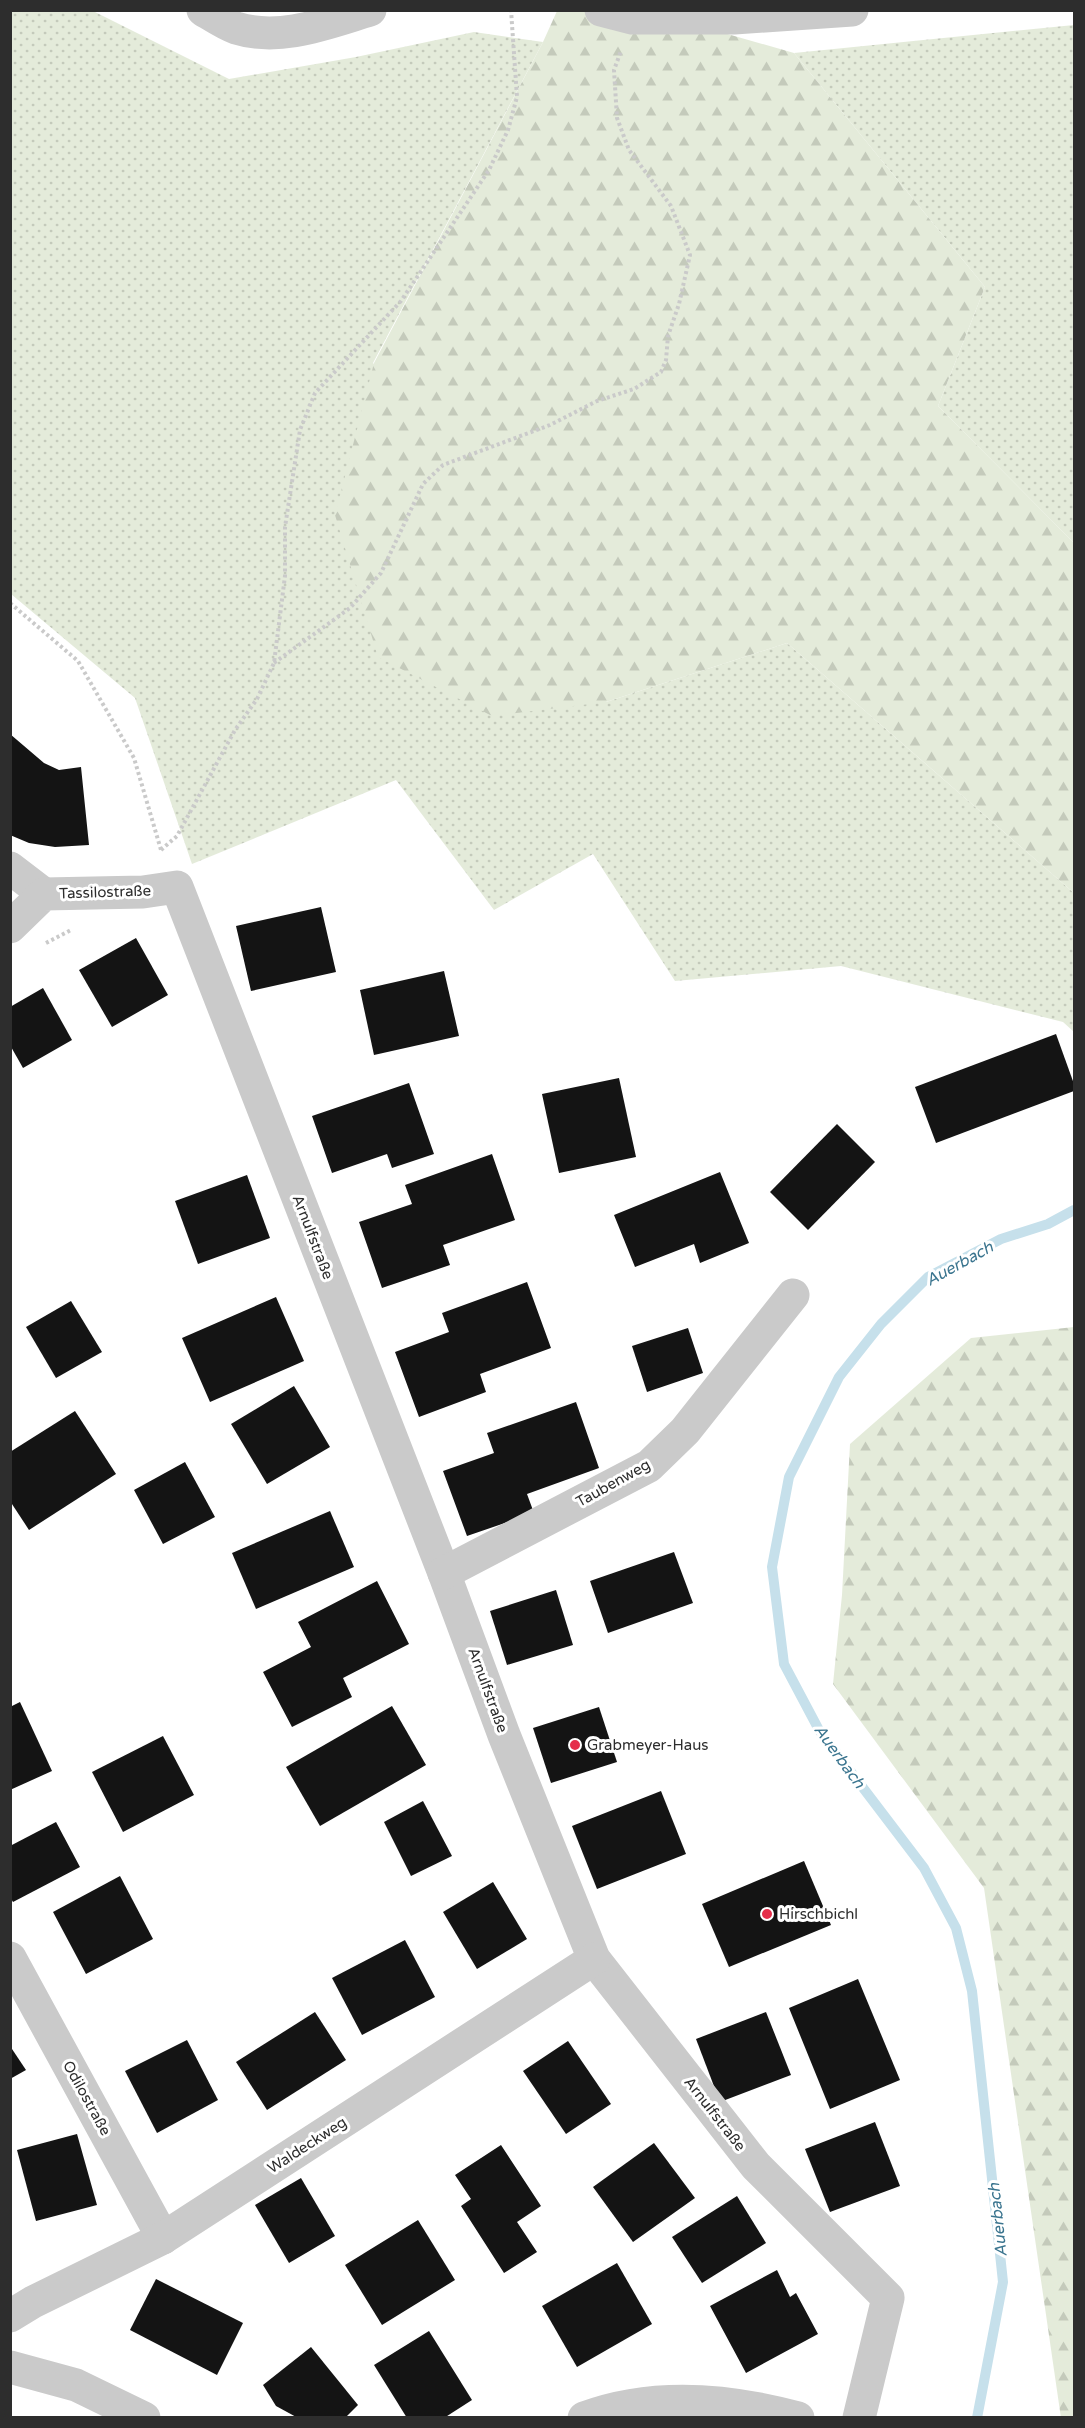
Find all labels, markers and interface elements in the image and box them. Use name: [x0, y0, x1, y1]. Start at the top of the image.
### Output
street label: Tassilostraße: [59, 881, 151, 903]
street label: Arnulfstraße: [289, 1192, 337, 1282]
water label: Auerbach: [922, 1237, 998, 1291]
street label: Taubenweg: [573, 1455, 653, 1511]
street label: Arnulfstraße: [464, 1645, 512, 1735]
water label: Auerbach: [809, 1721, 870, 1793]
place label: Grabmeyer-Haus: [587, 1736, 709, 1754]
marker: Grabmeyer-Haus: [568, 1738, 582, 1752]
place label: Hirschbichl: [779, 1905, 858, 1923]
marker: Hirschbichl: [760, 1907, 774, 1921]
street label: Odilostraße: [59, 2058, 115, 2138]
street label: Arnulfstraße: [680, 2073, 750, 2155]
street label: Waldeckweg: [264, 2113, 350, 2177]
water label: Auerbach: [984, 2181, 1012, 2258]

